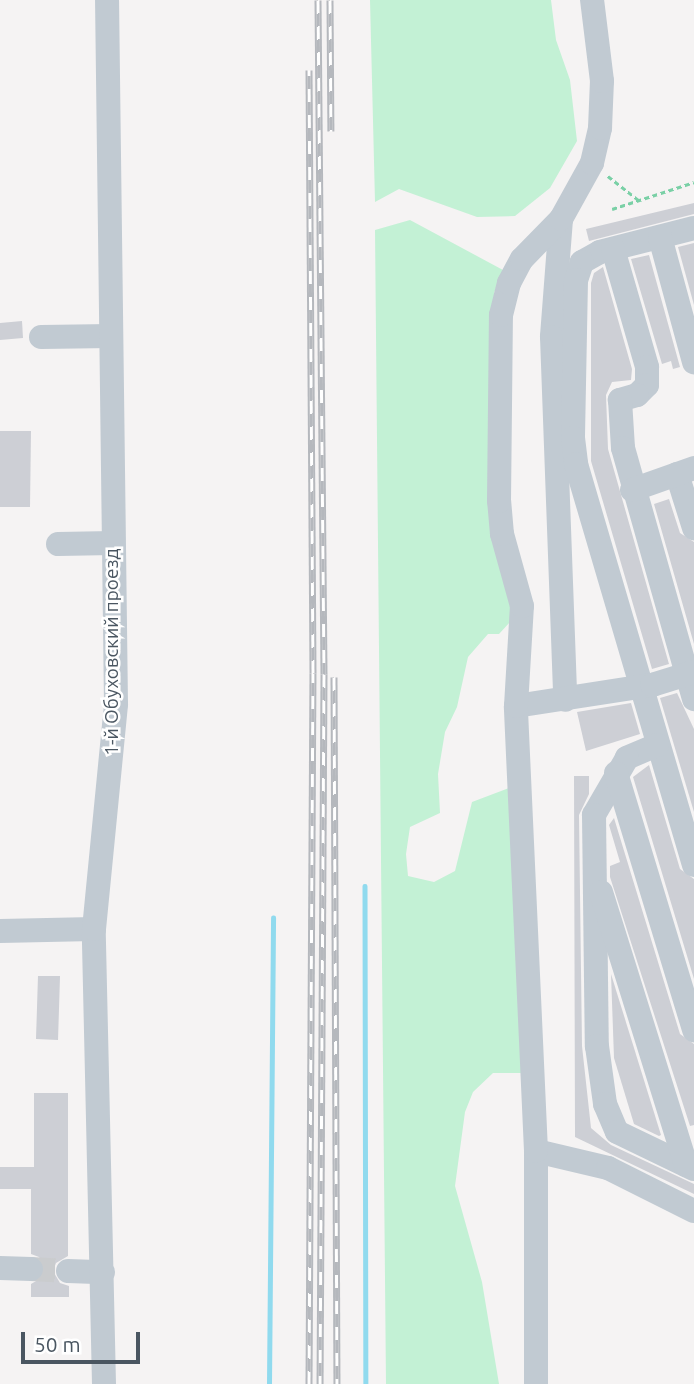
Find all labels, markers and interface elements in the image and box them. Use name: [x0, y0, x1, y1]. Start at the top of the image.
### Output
street label: 1-й Обуховский проезд: [101, 548, 123, 756]
scale bar: [24, 1318, 144, 1362]
text: 50 m: [34, 1332, 81, 1356]

